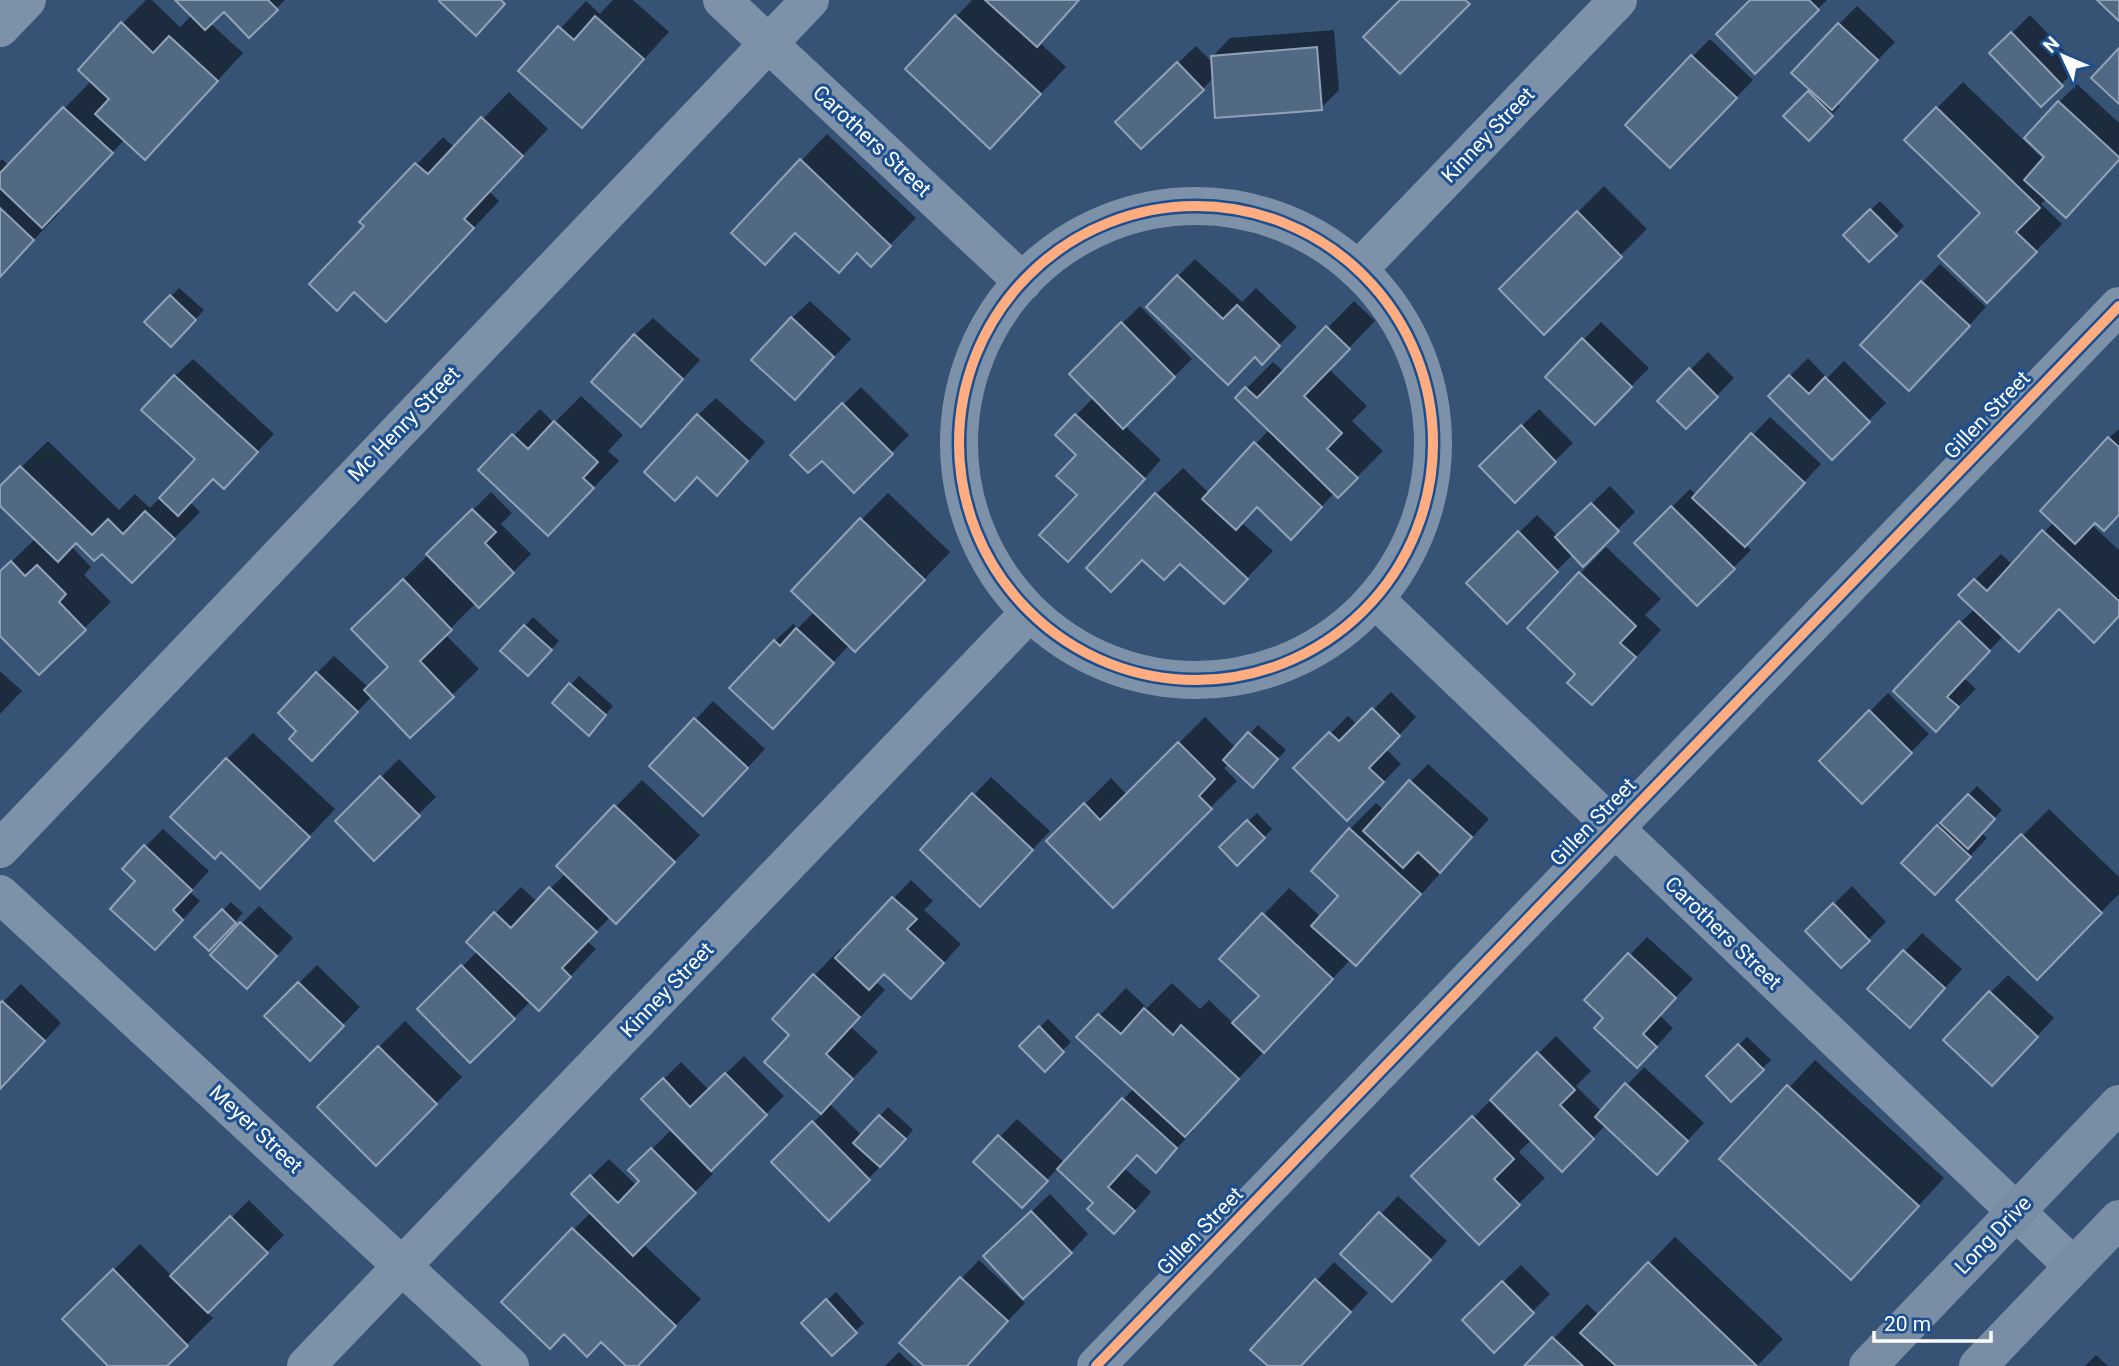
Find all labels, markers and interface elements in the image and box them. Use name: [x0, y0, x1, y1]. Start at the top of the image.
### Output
north arrow: [2028, 21, 2098, 91]
text: N: [2038, 32, 2064, 57]
street label: Carothers Street: [808, 80, 936, 202]
street label: Kinney Street: [1437, 82, 1539, 188]
street label: Mc Henry Street: [343, 362, 465, 486]
street label: Gillen Street: [1939, 366, 2035, 464]
street label: Gillen Street: [1545, 773, 1641, 871]
street label: Carothers Street: [1660, 872, 1786, 995]
street label: Kinney Street: [616, 937, 718, 1043]
street label: Meyer Street: [205, 1080, 307, 1178]
street label: Gillen Street: [1152, 1182, 1248, 1280]
street label: Long Drive: [1950, 1191, 2036, 1279]
scale bar: [1874, 1300, 1991, 1344]
text: 20 m: [1884, 1312, 1931, 1336]

